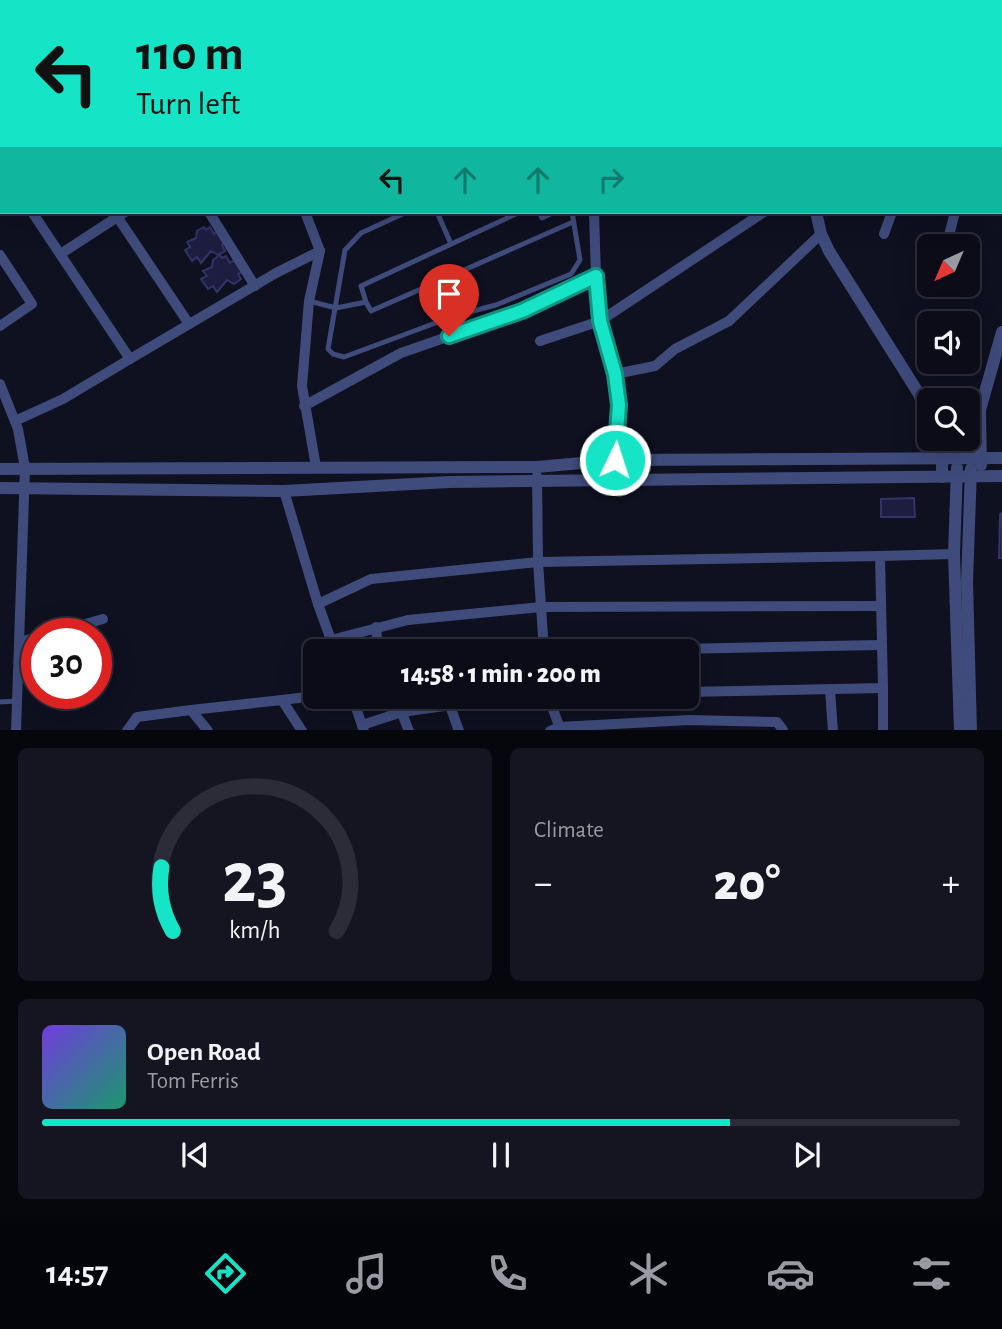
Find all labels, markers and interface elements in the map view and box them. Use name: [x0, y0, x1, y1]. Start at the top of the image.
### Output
icon: left: [21, 28, 112, 119]
text: 110 m: [136, 30, 244, 79]
text: Turn left: [136, 88, 240, 120]
icon: left: [373, 161, 411, 199]
icon: ahead: [446, 161, 484, 199]
icon: ahead: [519, 161, 557, 199]
icon: right: [592, 161, 630, 199]
north arrow: [917, 234, 980, 298]
map controls: [917, 234, 980, 451]
pin: [419, 264, 479, 336]
icon: arrive: [430, 275, 468, 313]
button: sound: [917, 311, 980, 374]
button: search: [917, 388, 980, 451]
position arrow: [578, 423, 652, 497]
speed limit sign: 30: [21, 618, 112, 709]
text: 14:58 · 1 min · 200 m: [401, 661, 601, 687]
text: Climate: [534, 819, 604, 842]
text: 23: [222, 843, 288, 916]
text: 20°: [713, 857, 781, 909]
text: −: [534, 865, 552, 903]
text: +: [942, 865, 960, 903]
text: km/h: [229, 917, 281, 942]
text: Open Road: [147, 1039, 261, 1065]
text: Tom Ferris: [147, 1070, 239, 1093]
icon: previous: [176, 1136, 214, 1174]
icon: pause: [482, 1136, 520, 1174]
icon: next: [788, 1136, 826, 1174]
icon: directions: [201, 1249, 250, 1298]
icon: music: [342, 1249, 391, 1298]
icon: phone: [483, 1249, 532, 1298]
icon: climate: [624, 1249, 673, 1298]
icon: car: [766, 1249, 815, 1298]
icon: filters: [907, 1249, 956, 1298]
text: 14:57: [46, 1257, 109, 1289]

